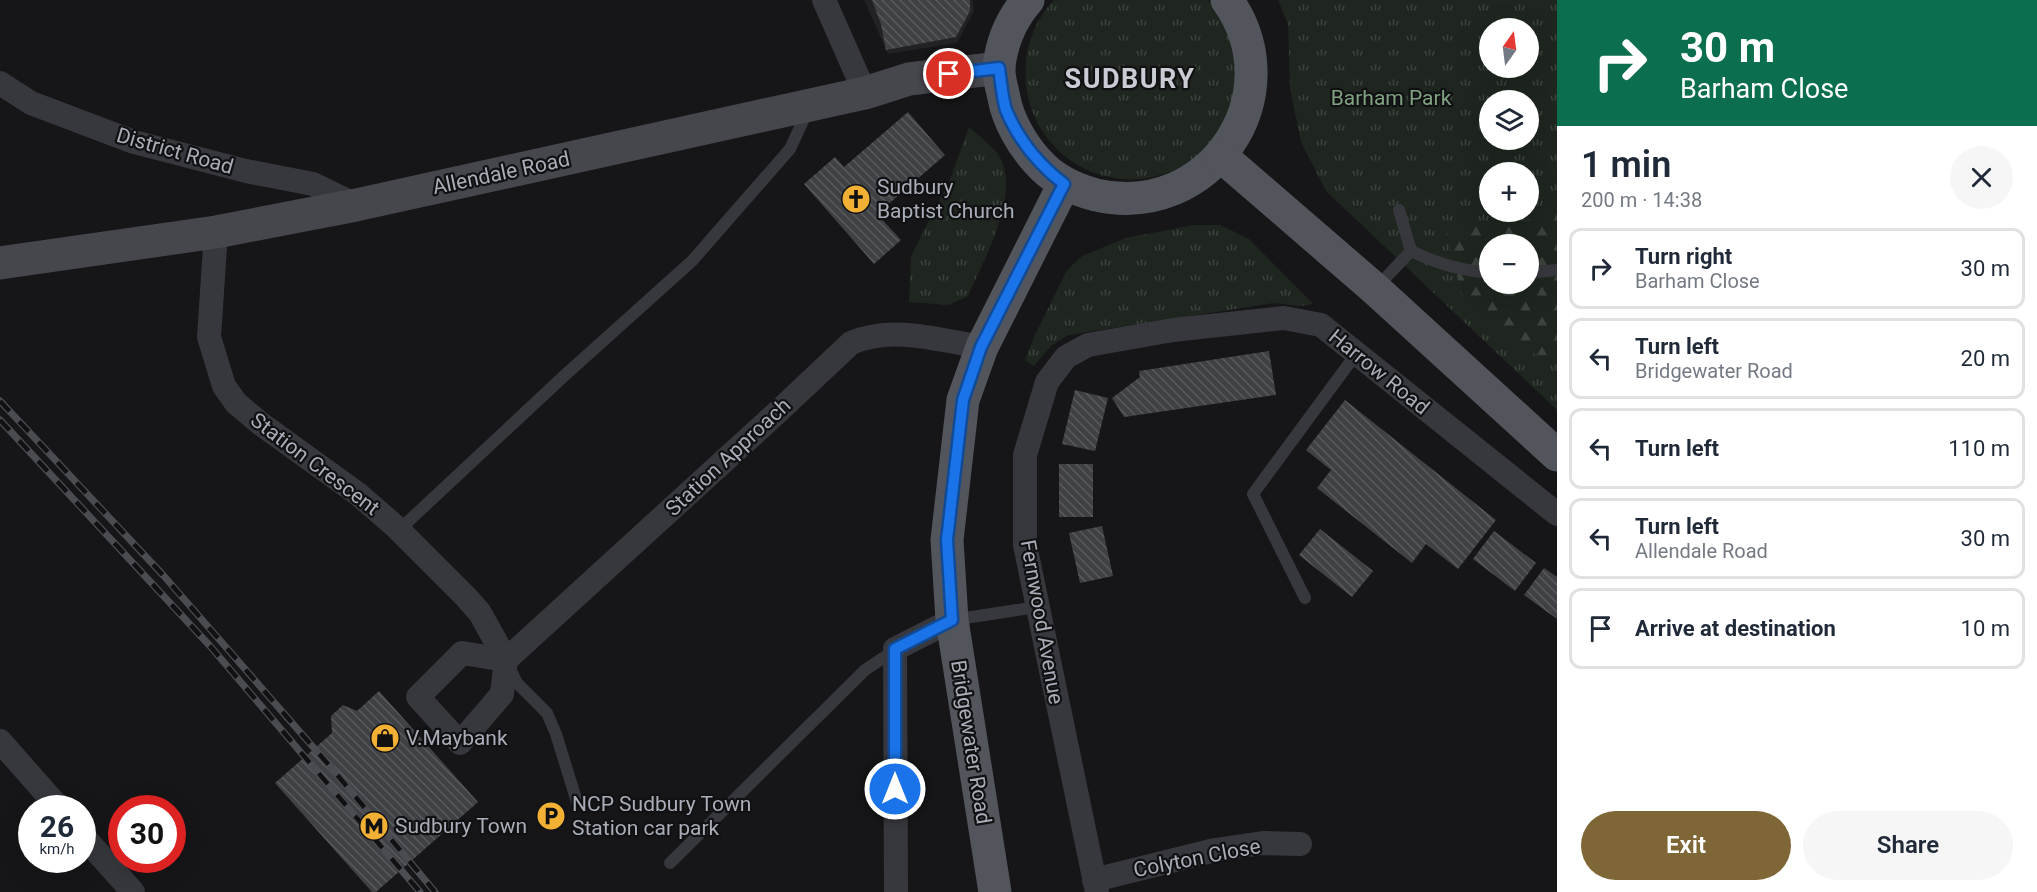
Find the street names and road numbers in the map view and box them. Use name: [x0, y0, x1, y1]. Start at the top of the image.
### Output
street label: District Road: [114, 123, 236, 179]
street label: Allendale Road: [430, 147, 572, 199]
street label: Harrow Road: [1324, 324, 1434, 420]
street label: Station Approach: [661, 393, 795, 521]
street label: Station Crescent: [246, 408, 384, 520]
street label: Fernwood Avenue: [1016, 538, 1068, 706]
street label: Bridgewater Road: [946, 658, 996, 826]
street label: Colyton Close: [1131, 834, 1263, 882]

